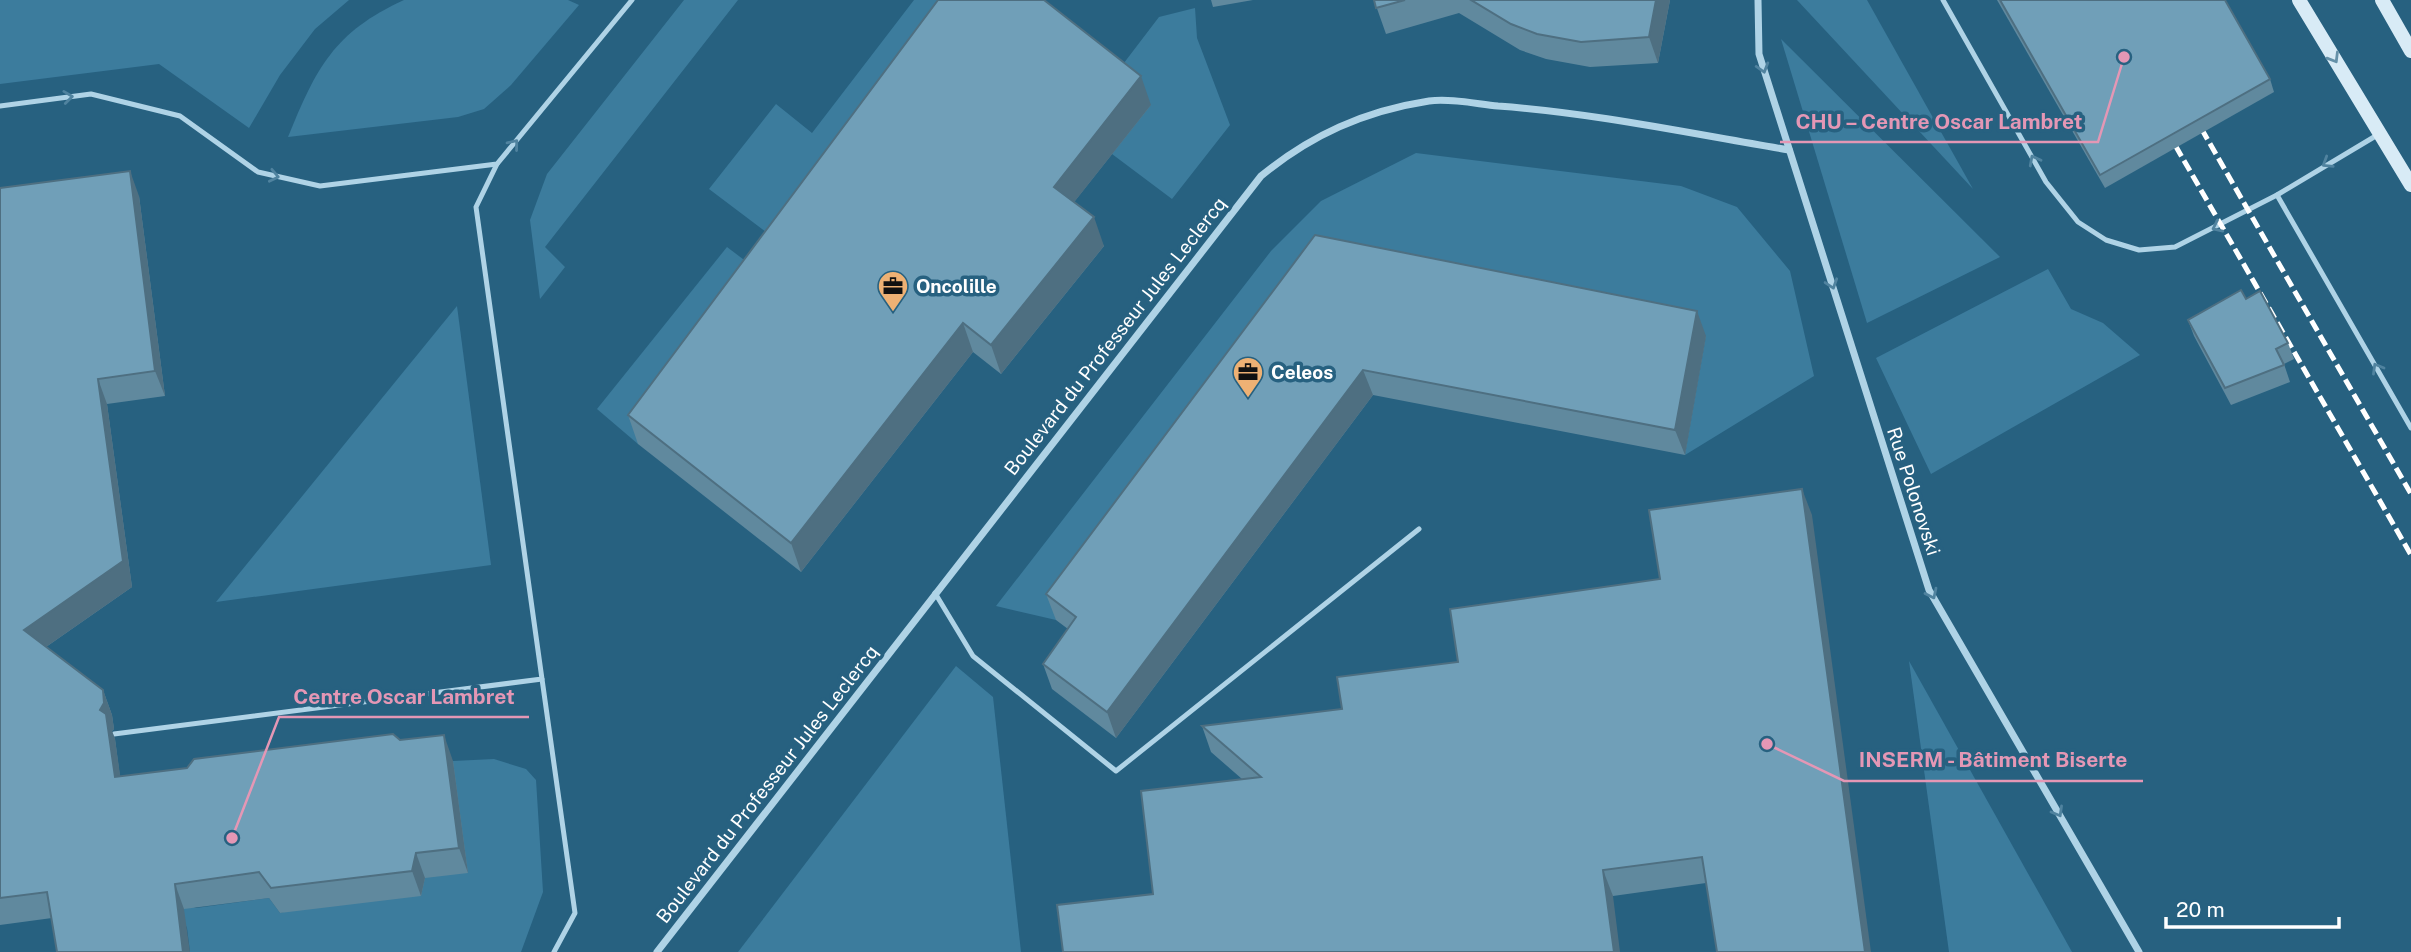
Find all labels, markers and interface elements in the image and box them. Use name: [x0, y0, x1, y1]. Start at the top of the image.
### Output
one-way arrow: [2326, 51, 2339, 64]
one-way arrow: [1755, 61, 1769, 73]
one-way arrow: [62, 90, 74, 105]
callout: CHU – Centre Oscar Lambret: [1780, 100, 2098, 142]
text: CHU – Centre Oscar Lambret: [1796, 109, 2082, 134]
one-way arrow: [506, 139, 518, 152]
one-way arrow: [2028, 154, 2042, 167]
one-way arrow: [2322, 154, 2335, 167]
one-way arrow: [268, 167, 280, 182]
street label: Boulevard du Professeur Jules Leclercq: [1000, 193, 1230, 479]
one-way arrow: [2212, 219, 2224, 233]
office icon: Oncolille: [876, 269, 910, 313]
place label: Oncolille: [916, 275, 997, 297]
one-way arrow: [1823, 278, 1838, 290]
office icon: Celeos: [1231, 355, 1265, 399]
place label: Celeos: [1271, 361, 1333, 383]
one-way arrow: [2372, 363, 2385, 376]
street label: Rue Polonovski: [1883, 424, 1945, 558]
one-way arrow: [1924, 587, 1938, 599]
street label: Boulevard du Professeur Jules Leclercq: [652, 641, 882, 927]
callout: Centre Oscar Lambret: [279, 675, 529, 717]
text: Centre Oscar Lambret: [293, 684, 515, 709]
callout: INSERM - Bâtiment Biserte: [1844, 739, 2143, 781]
text: INSERM - Bâtiment Biserte: [1859, 747, 2127, 772]
one-way arrow: [2050, 805, 2063, 818]
scale bar: [2166, 886, 2339, 930]
text: 20 m: [2176, 897, 2225, 922]

